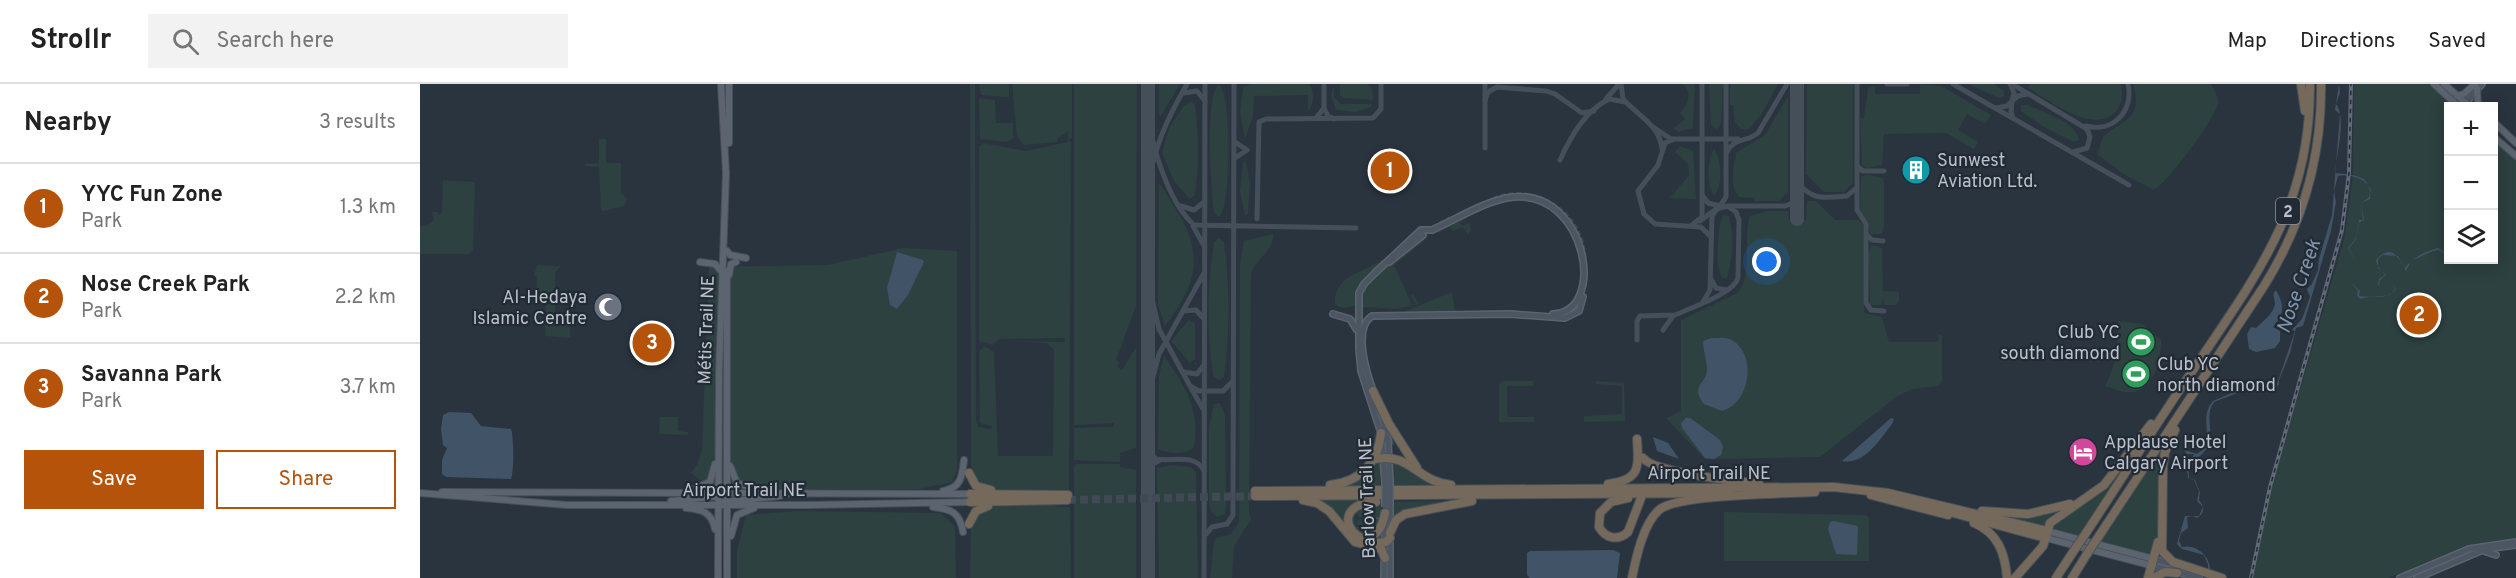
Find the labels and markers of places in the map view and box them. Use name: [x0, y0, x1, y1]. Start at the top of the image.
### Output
pin: 1: [1370, 148, 1410, 194]
place label: Sunwest Aviation Ltd.: [1937, 150, 2037, 194]
building icon: Sunwest Aviation Ltd.: [1900, 154, 1932, 186]
place label: Al-Hedaya Islamic Centre: [473, 287, 587, 331]
mosque icon: Al-Hedaya Islamic Centre: [592, 291, 624, 323]
pin: 2: [2400, 292, 2438, 338]
pin: 3: [632, 320, 672, 366]
place label: Club YC south diamond: [2000, 322, 2120, 366]
sports icon: Club YC south diamond: [2125, 326, 2157, 358]
place label: Club YC north diamond: [2157, 354, 2276, 398]
sports icon: Club YC north diamond: [2120, 358, 2152, 390]
place label: Applause Hotel Calgary Airport: [2104, 432, 2228, 476]
hotel icon: Applause Hotel Calgary Airport: [2067, 436, 2099, 468]

